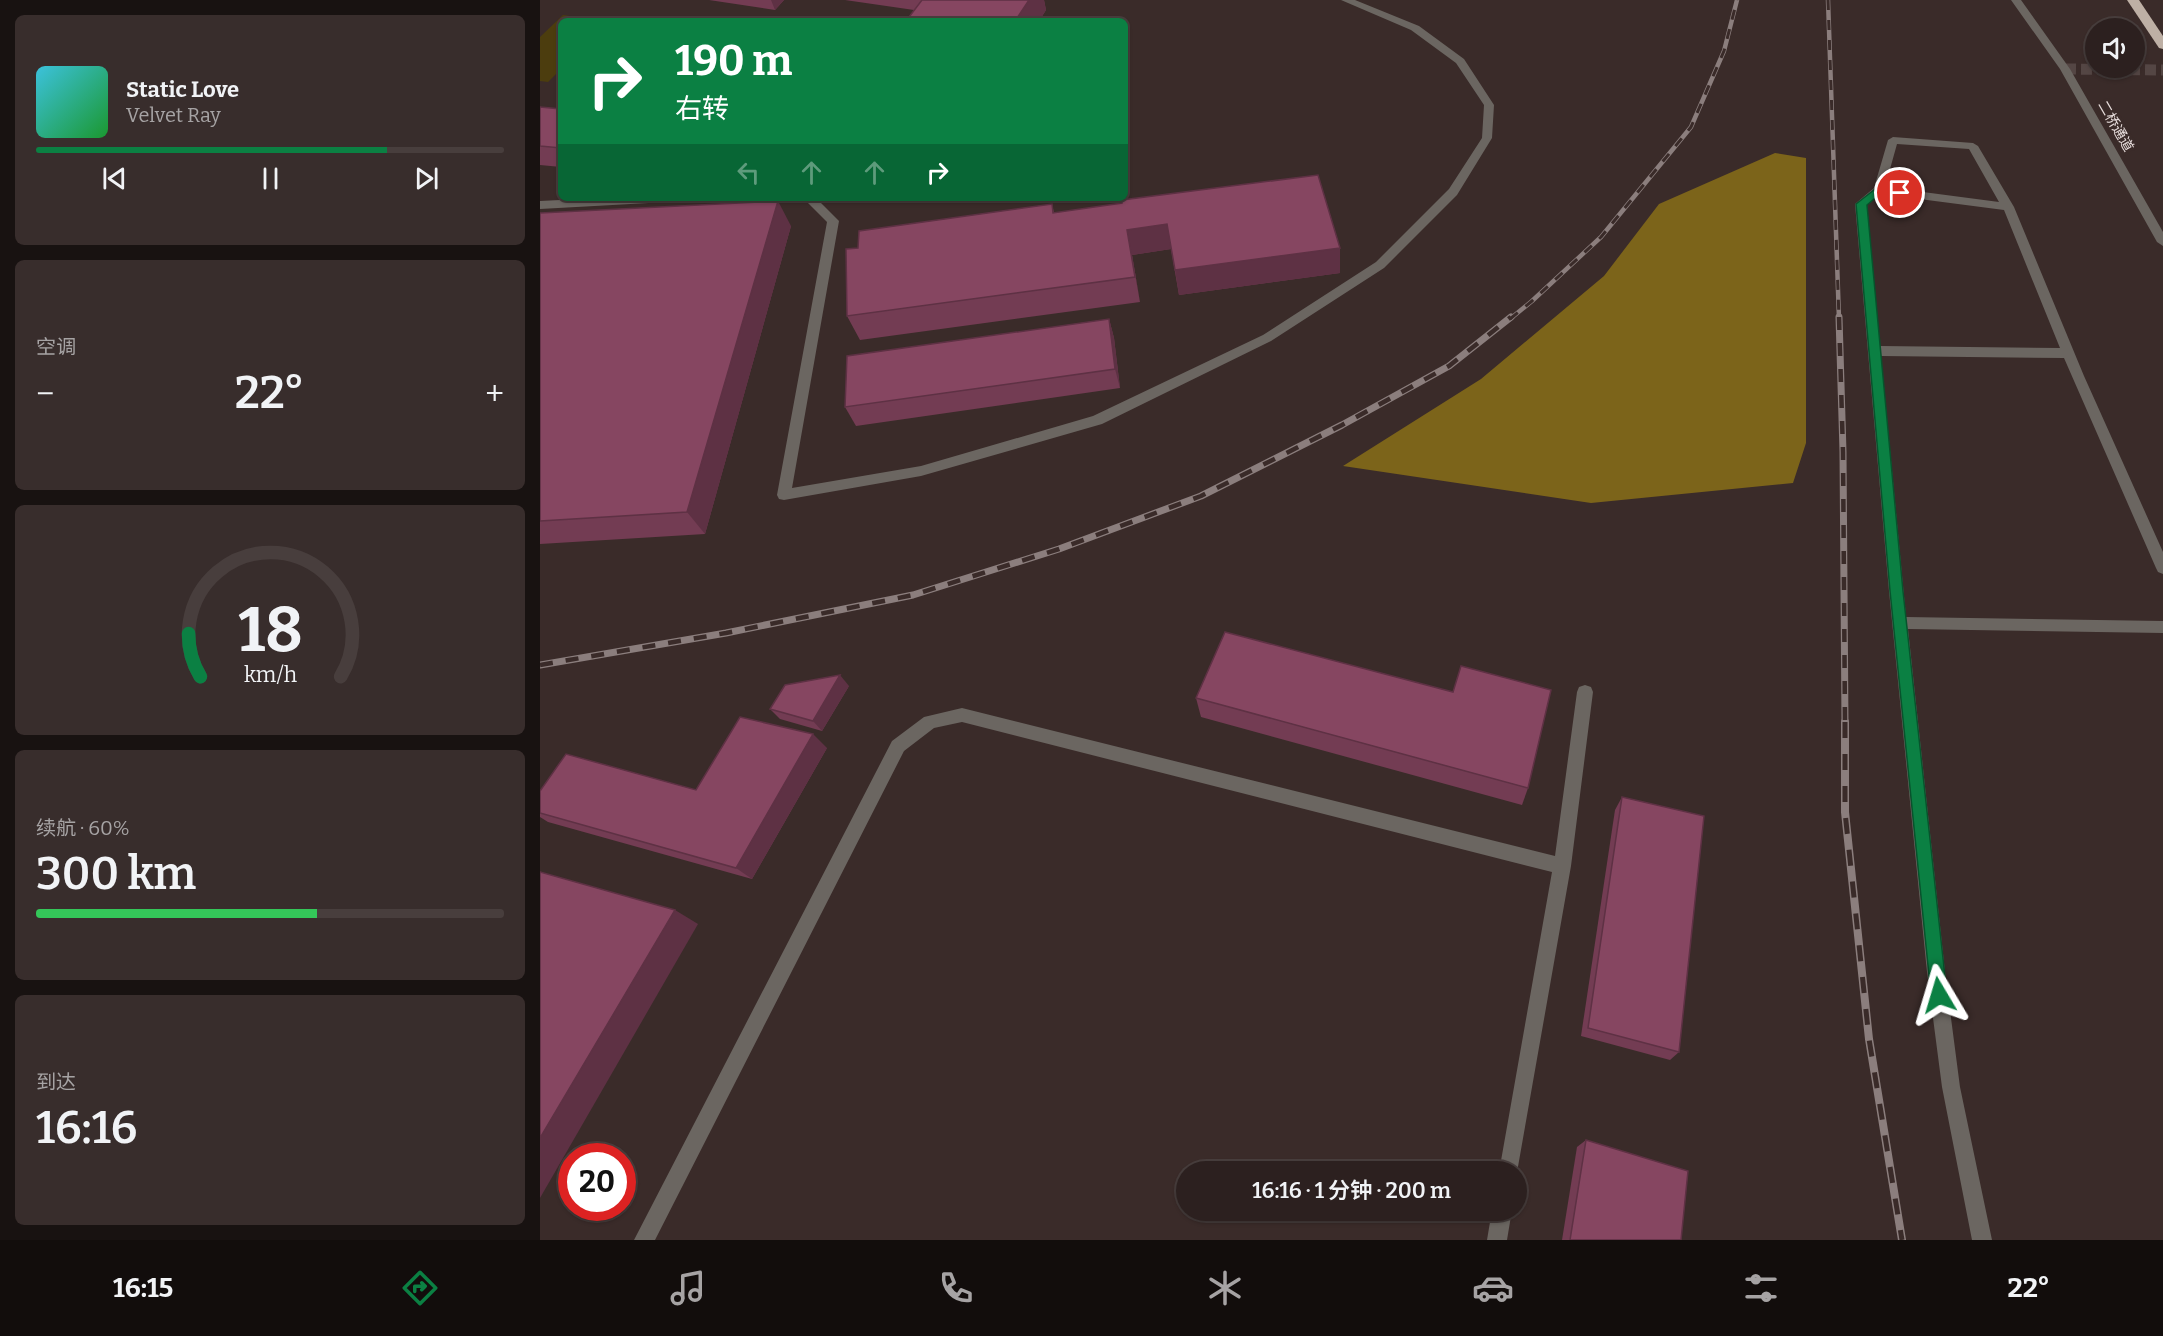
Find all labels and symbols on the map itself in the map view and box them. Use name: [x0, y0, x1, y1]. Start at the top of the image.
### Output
street label: 二桥通道: [2094, 98, 2137, 155]
pin: [1874, 167, 1925, 218]
position arrow: [1907, 963, 1971, 1027]
speed limit sign: 20: [558, 1143, 636, 1221]

